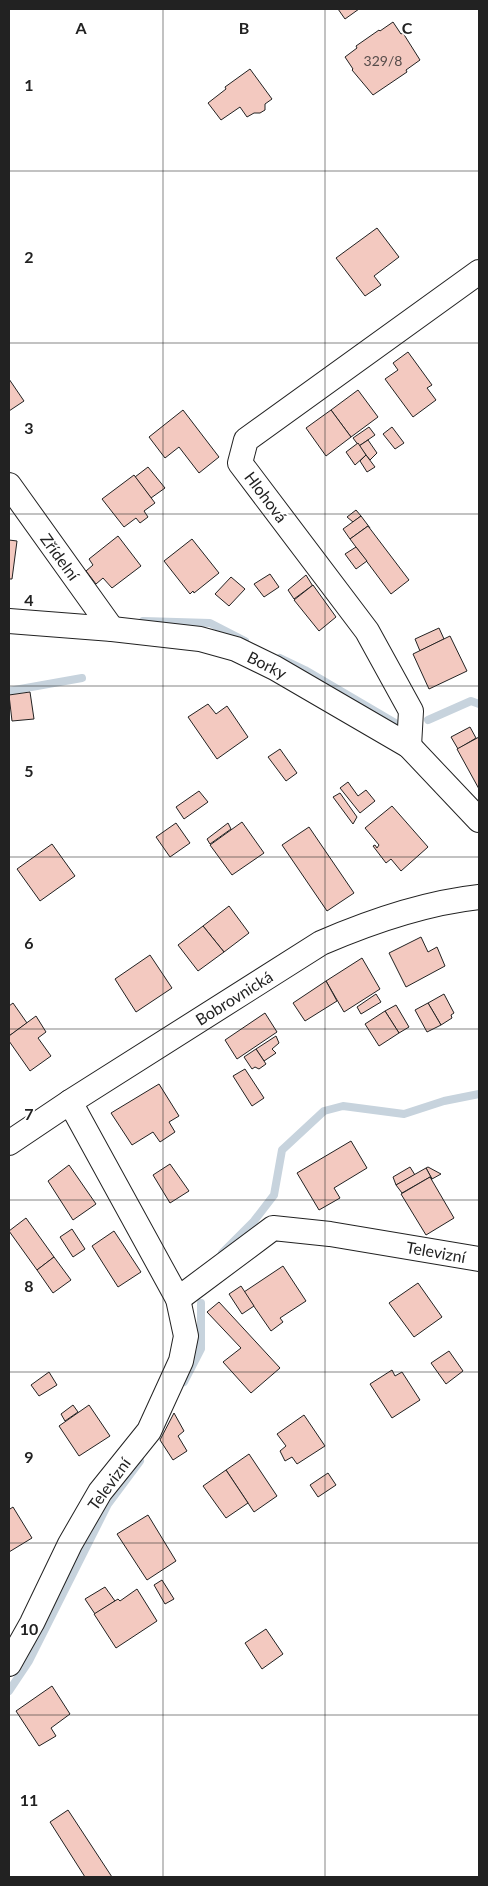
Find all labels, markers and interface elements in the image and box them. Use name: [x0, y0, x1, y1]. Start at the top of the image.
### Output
text: A: [74, 18, 87, 37]
text: B: [239, 18, 249, 37]
text: C: [402, 18, 413, 37]
house number: 329/8: [364, 52, 402, 69]
text: 1: [24, 75, 34, 94]
text: 2: [24, 247, 34, 266]
text: 3: [24, 418, 34, 437]
street label: Hlohová: [241, 468, 292, 526]
street label: Zřídelní: [37, 530, 84, 585]
text: 4: [24, 590, 34, 609]
street label: Borky: [244, 647, 291, 683]
text: 5: [24, 761, 34, 780]
text: 6: [24, 933, 34, 952]
street label: Bobrovnická: [192, 966, 276, 1029]
text: 7: [24, 1104, 34, 1123]
street label: Televizní: [405, 1237, 468, 1266]
text: 8: [24, 1276, 34, 1295]
text: 9: [24, 1447, 34, 1466]
street label: Televizní: [83, 1453, 135, 1514]
text: 10: [20, 1619, 38, 1638]
text: 11: [20, 1790, 38, 1809]

